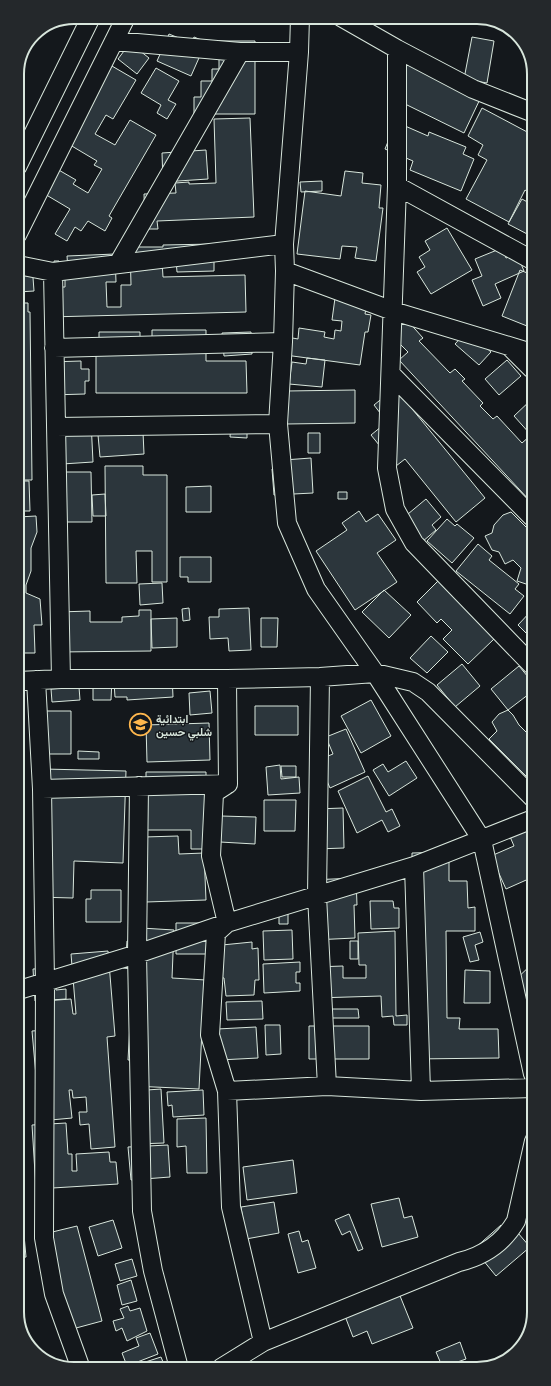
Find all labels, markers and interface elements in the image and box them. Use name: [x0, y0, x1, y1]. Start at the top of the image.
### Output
school or university icon: ابتدائية شلبي حسين: [127, 712, 153, 738]
place label: ابتدائية شلبي حسين: [156, 713, 212, 741]

